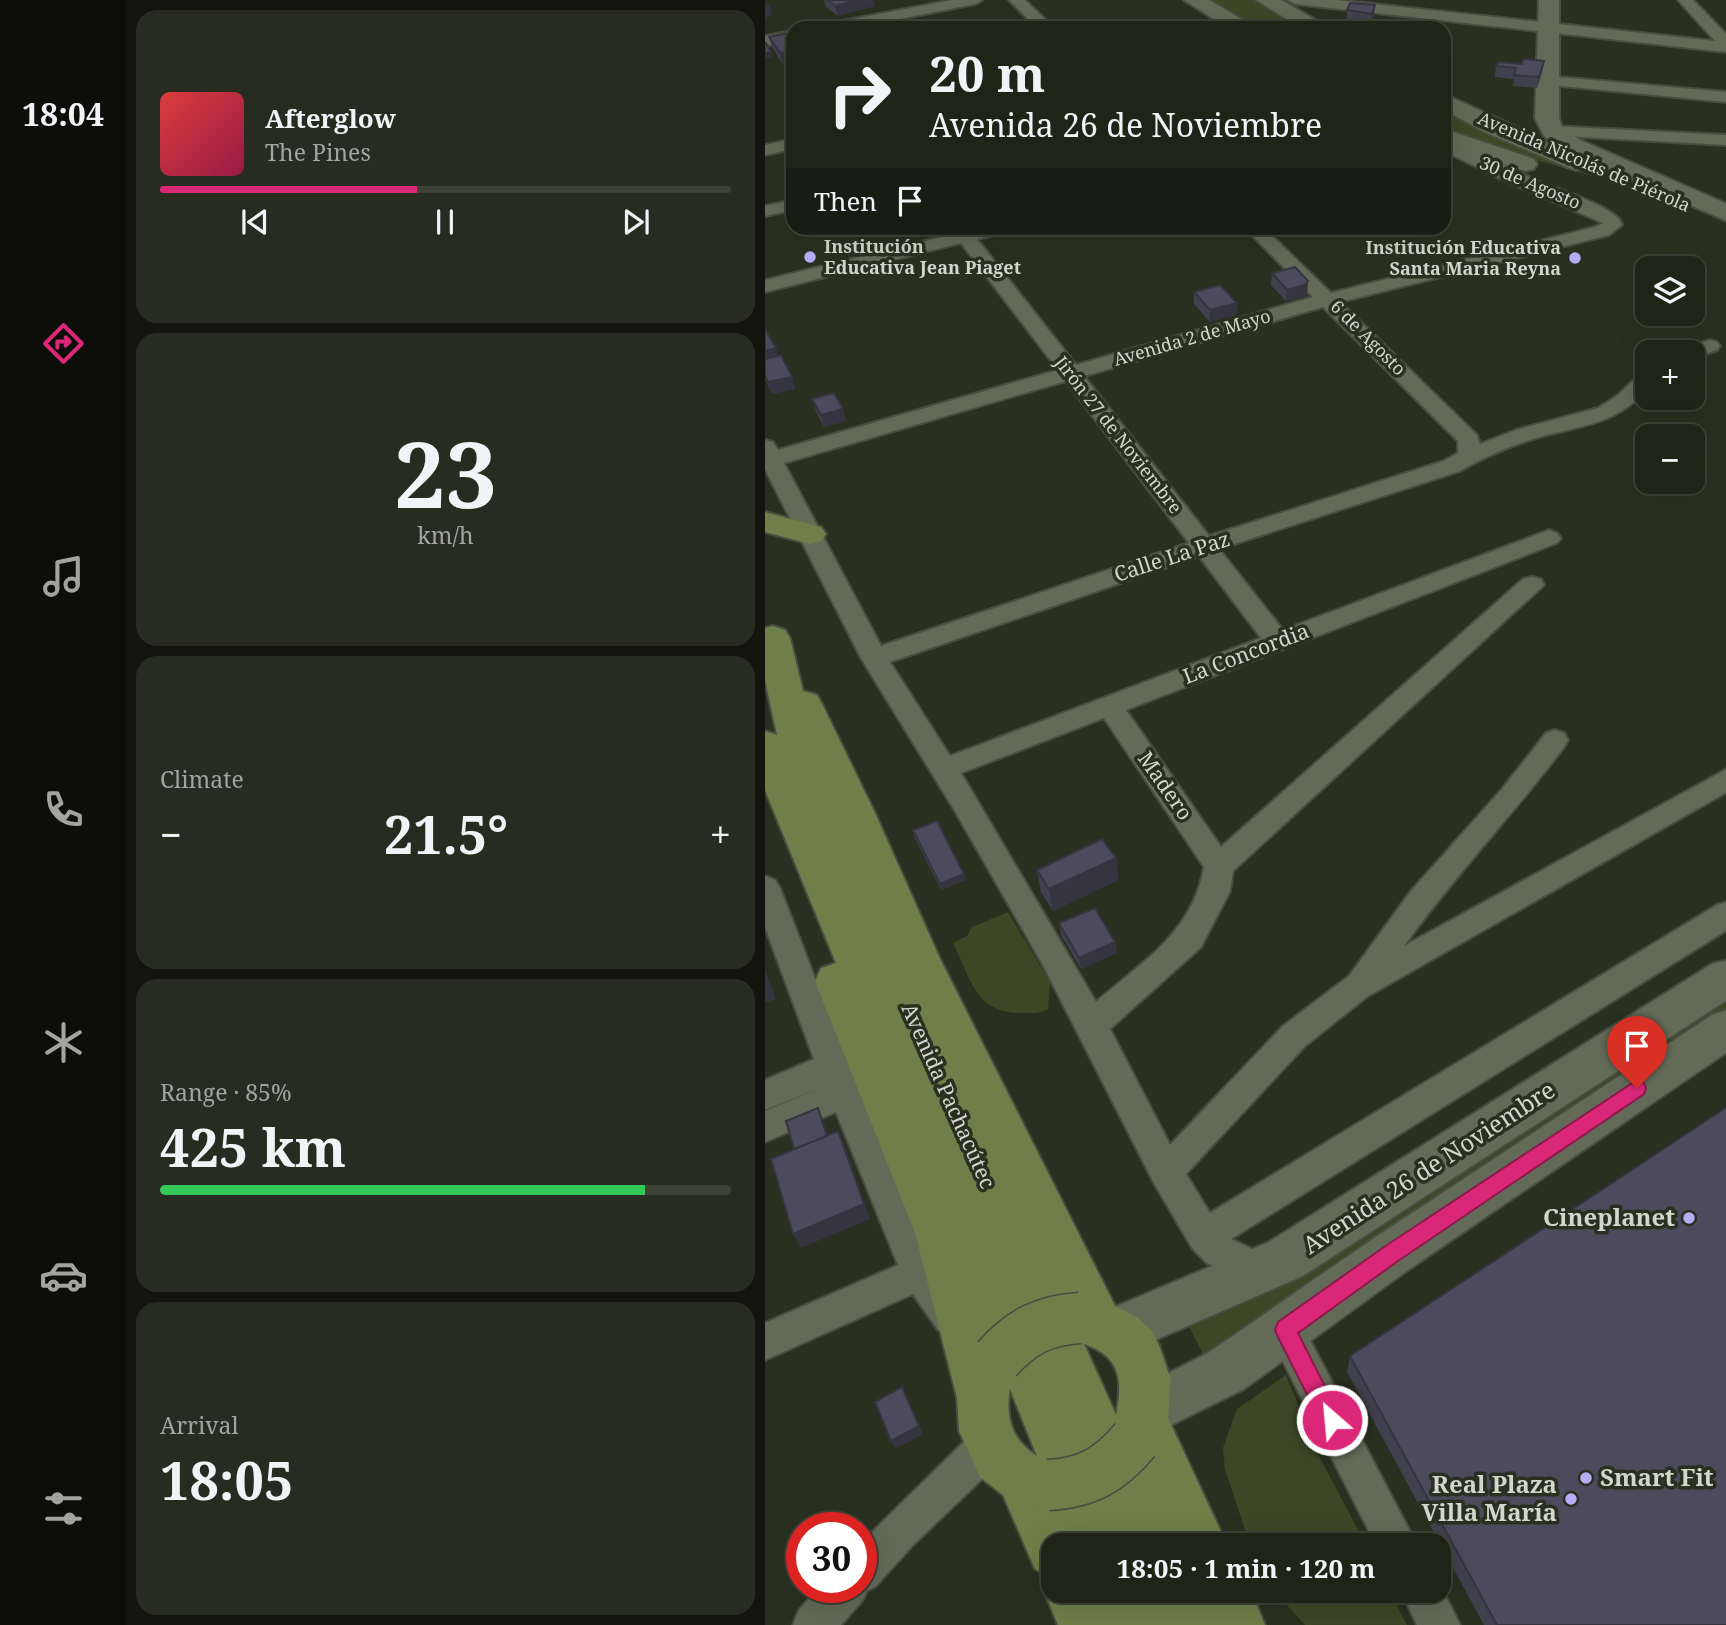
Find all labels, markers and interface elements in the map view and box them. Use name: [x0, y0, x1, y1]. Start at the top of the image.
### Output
text: 20 m: [929, 40, 1045, 106]
icon: right: [814, 49, 905, 140]
text: 18:04: [22, 92, 104, 135]
text: Afterglow: [265, 100, 396, 136]
text: Avenida 26 de Noviembre: [929, 103, 1322, 146]
street label: Avenida Nicolás de Piérola: [1475, 105, 1694, 217]
text: The Pines: [265, 136, 371, 168]
street label: 30 de Agosto: [1476, 150, 1585, 214]
icon: arrive: [891, 182, 929, 220]
text: Then: [814, 183, 877, 219]
icon: previous: [236, 203, 274, 241]
icon: pause: [426, 203, 464, 241]
icon: next: [617, 203, 655, 241]
place label: Institución Educativa Jean Piaget: [824, 234, 1021, 279]
place label: Institución Educativa Santa Maria Reyna: [1366, 235, 1561, 280]
marker: Institución Educativa Jean Piaget: [802, 249, 818, 265]
marker: Institución Educativa Santa Maria Reyna: [1567, 250, 1583, 266]
map controls: [1635, 256, 1705, 494]
button: layers: [1635, 256, 1705, 326]
street label: 6 de Agosto: [1326, 294, 1412, 380]
street label: Avenida 2 de Mayo: [1110, 303, 1273, 371]
icon: directions: [39, 319, 88, 368]
button: +: [1635, 340, 1705, 410]
street label: Jirón 27 de Noviembre: [1049, 350, 1188, 518]
text: 23: [394, 411, 497, 535]
button: −: [1635, 424, 1705, 494]
text: km/h: [417, 519, 474, 551]
street label: Calle La Paz: [1110, 524, 1233, 588]
icon: music: [39, 552, 88, 601]
street label: La Concordia: [1179, 616, 1313, 690]
street label: Madero: [1132, 746, 1200, 825]
text: Climate: [160, 763, 244, 795]
icon: phone: [39, 785, 88, 834]
text: 21.5°: [384, 798, 508, 869]
text: −: [160, 808, 182, 860]
text: +: [710, 808, 731, 860]
street label: Avenida Pachacútec: [895, 999, 1002, 1193]
pin: [1607, 1016, 1667, 1088]
icon: climate: [39, 1018, 88, 1067]
icon: arrive: [1618, 1027, 1656, 1065]
street label: Avenida 26 de Noviembre: [1296, 1073, 1561, 1261]
text: Range · 85%: [160, 1076, 292, 1108]
text: 425 km: [160, 1111, 346, 1182]
place label: Cineplanet: [1543, 1200, 1675, 1233]
marker: Cineplanet: [1681, 1210, 1697, 1226]
icon: car: [39, 1251, 88, 1300]
position arrow: [1295, 1383, 1369, 1457]
text: Arrival: [160, 1409, 239, 1441]
text: 18:05: [160, 1444, 293, 1515]
place label: Smart Fit: [1600, 1460, 1714, 1493]
place label: Real Plaza Villa María: [1422, 1467, 1557, 1528]
marker: Smart Fit: [1578, 1470, 1594, 1486]
icon: filters: [39, 1484, 88, 1533]
marker: Real Plaza Villa María: [1563, 1491, 1579, 1507]
speed limit sign: 30: [786, 1512, 877, 1603]
text: 18:05 · 1 min · 120 m: [1116, 1550, 1376, 1586]

